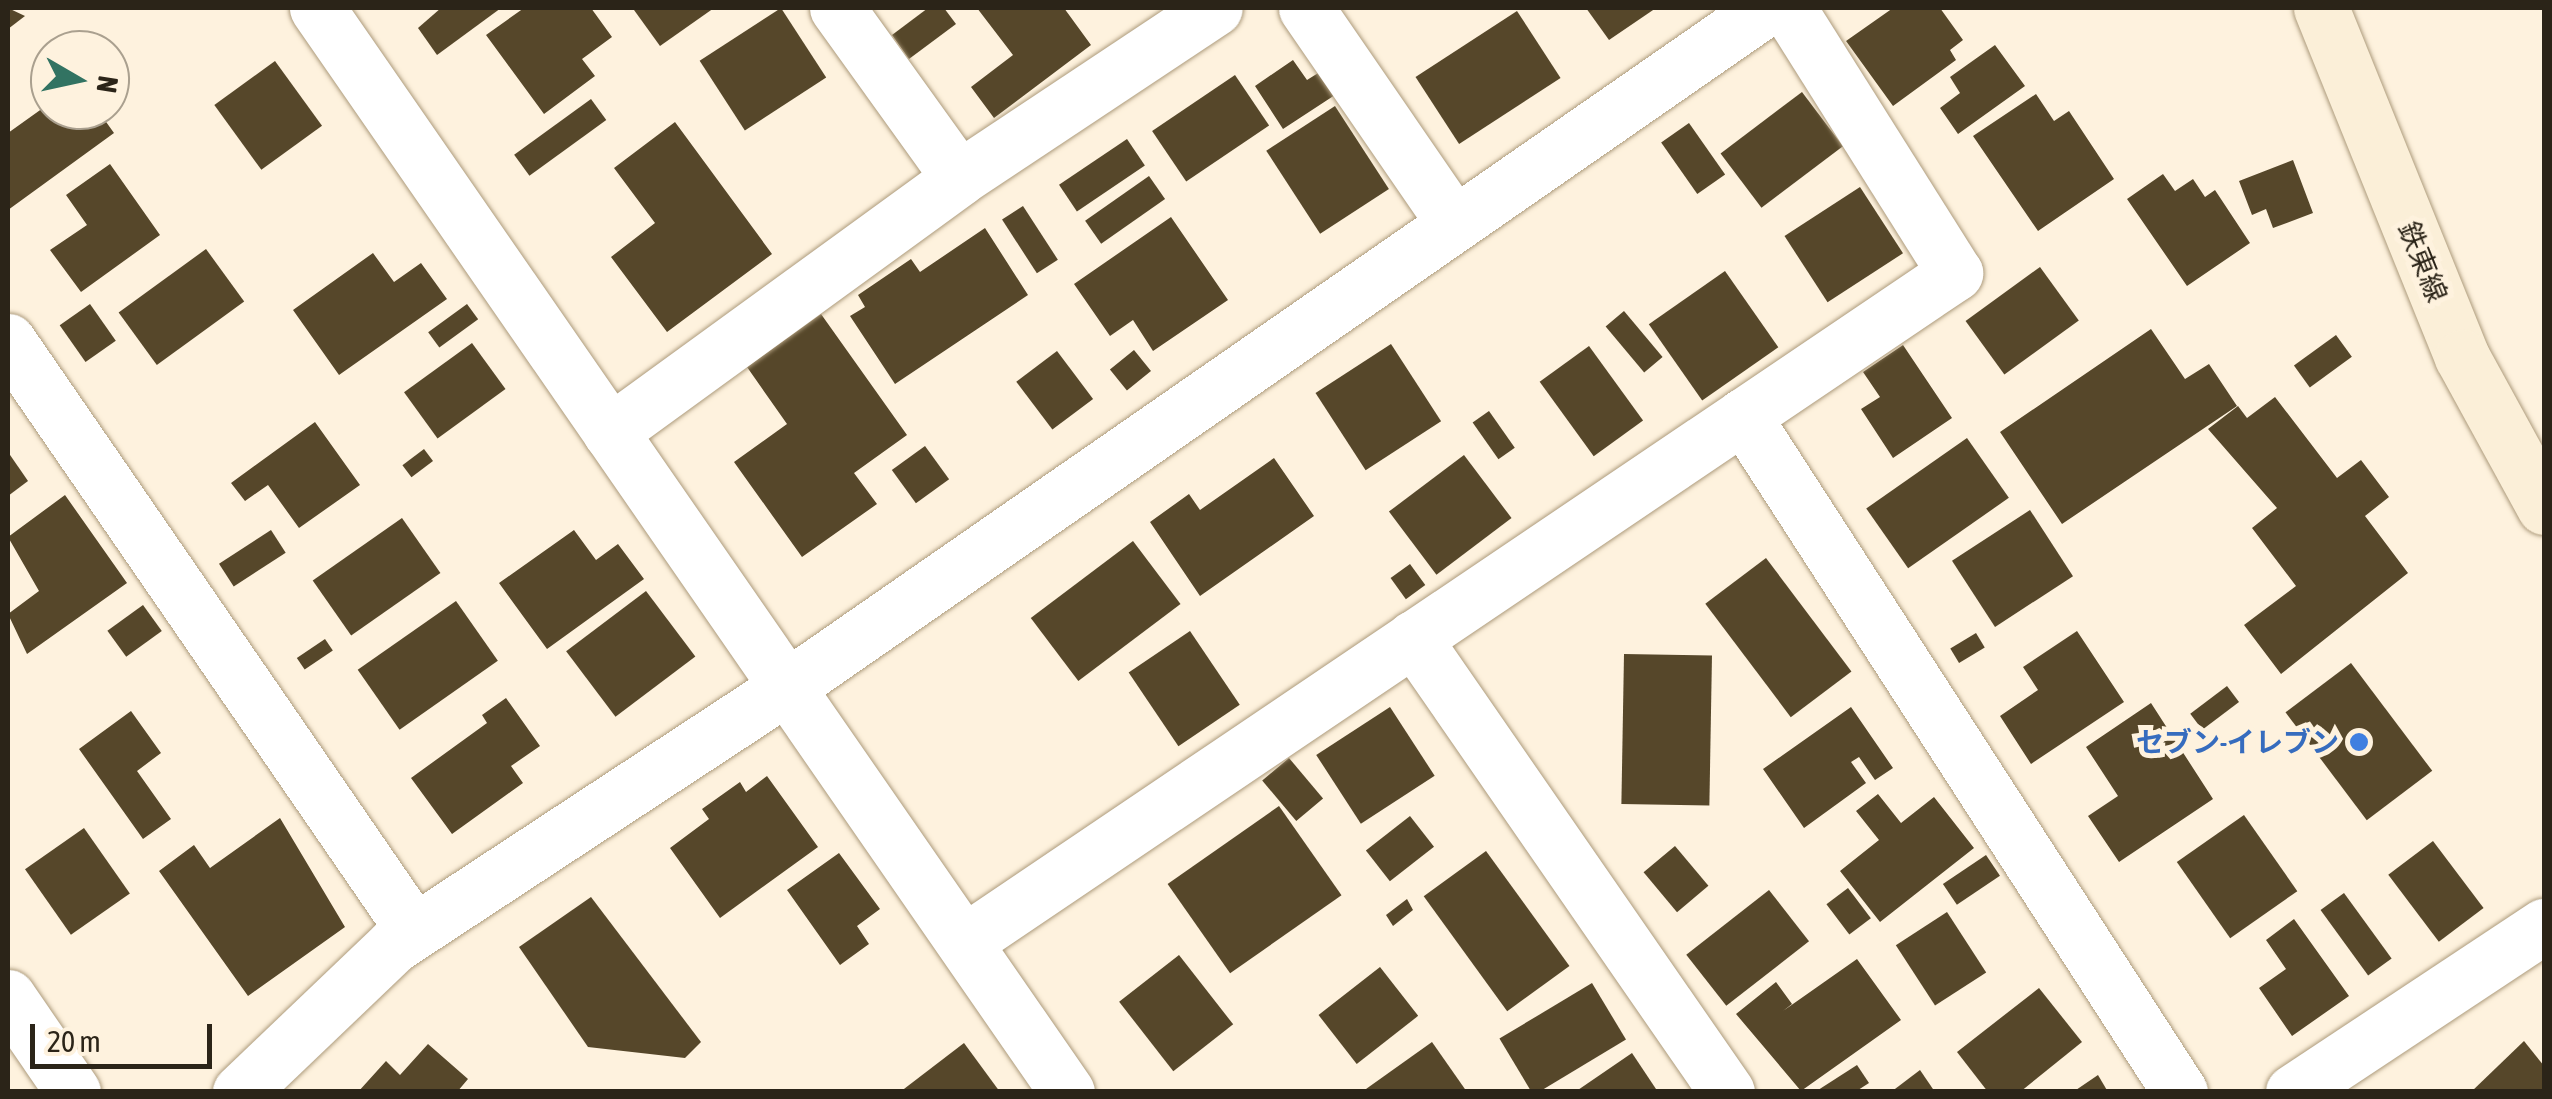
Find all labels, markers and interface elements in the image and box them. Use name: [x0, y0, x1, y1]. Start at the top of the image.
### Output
north arrow: [30, 30, 130, 130]
text: N: [91, 74, 125, 95]
street label: 鉄東線: [2392, 217, 2454, 307]
place label: セブン-イレブン: [2136, 725, 2339, 759]
marker: セブン-イレブン: [2348, 731, 2370, 753]
scale bar: [35, 1004, 218, 1066]
text: 20 m: [47, 1024, 101, 1058]

